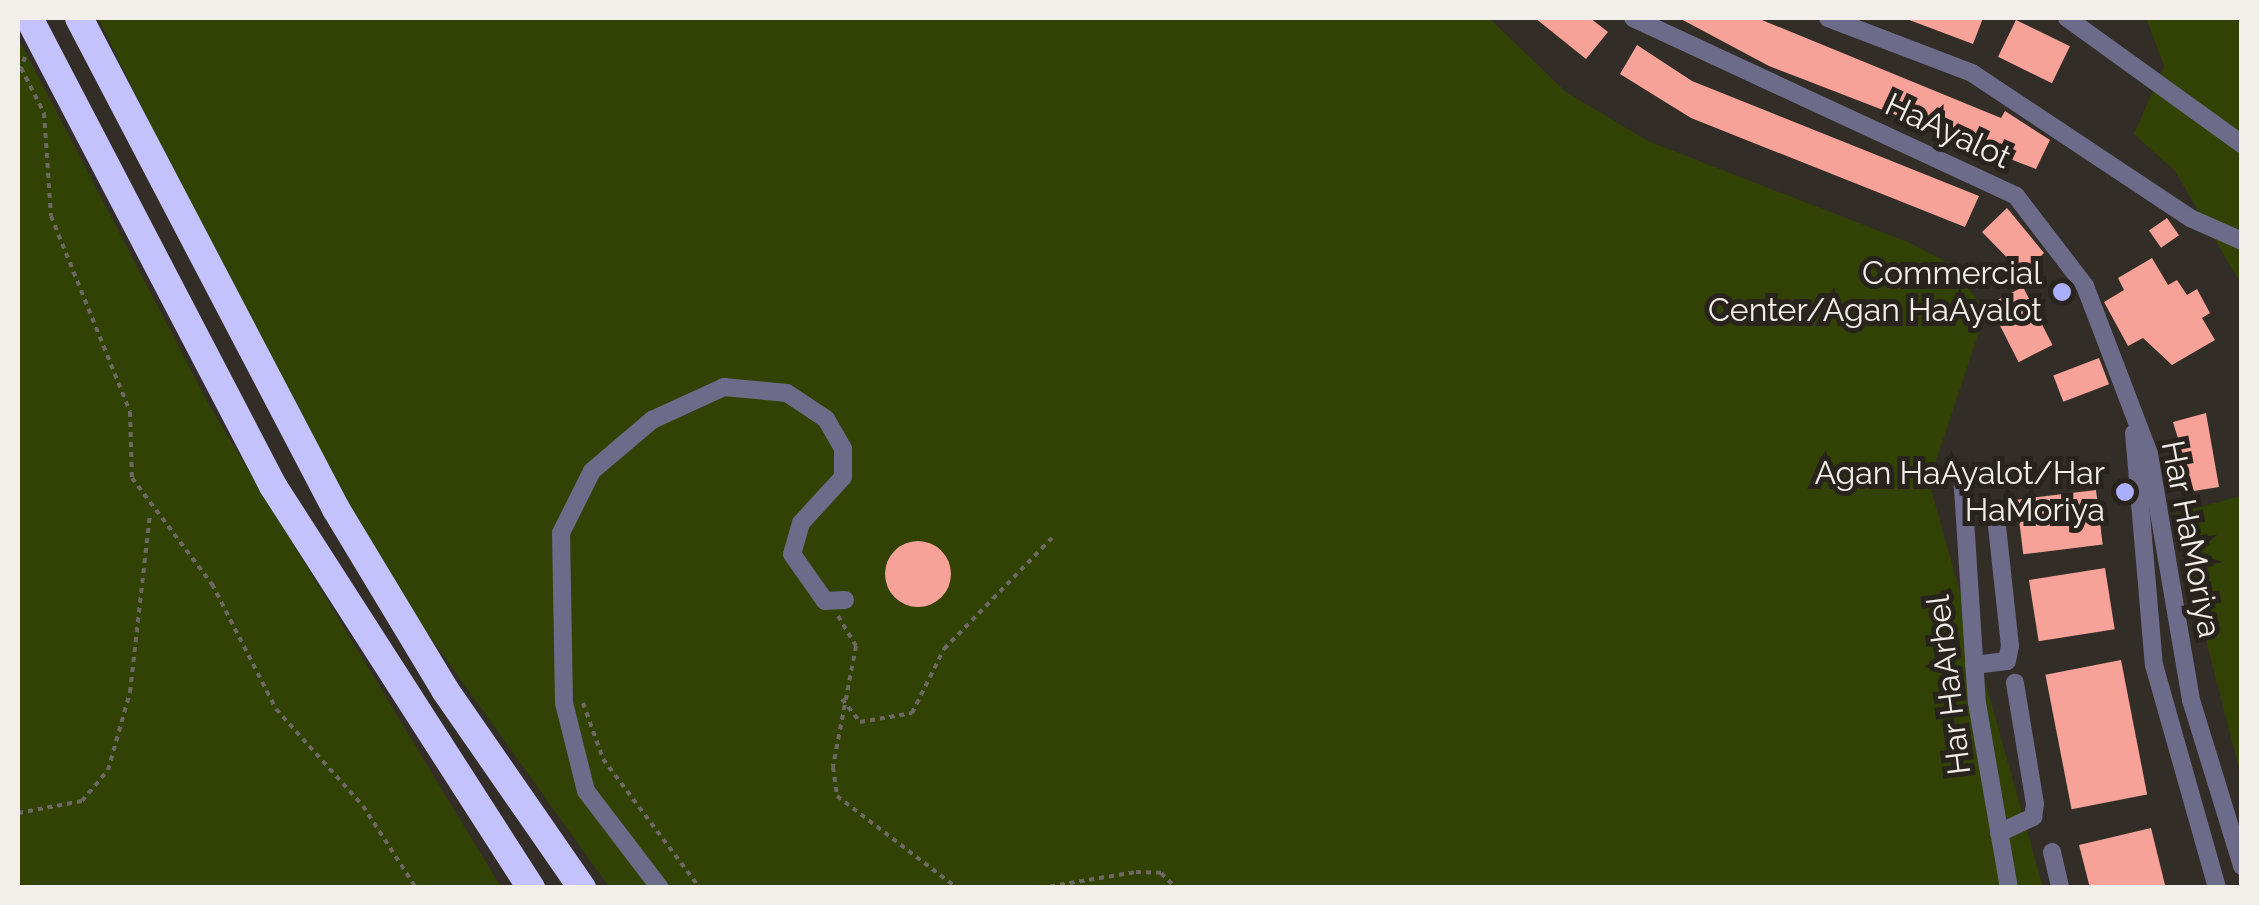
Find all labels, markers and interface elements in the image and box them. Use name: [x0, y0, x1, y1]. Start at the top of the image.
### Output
street label: HaAyalot: [1879, 85, 2017, 177]
place label: Commercial Center/Agan HaAyalot: [1708, 255, 2042, 330]
marker: Commercial Center/Agan HaAyalot: [2051, 281, 2073, 303]
street label: Har HaMoriya: [2153, 437, 2229, 641]
place label: Agan HaAyalot/Har HaMoriya: [1814, 455, 2105, 530]
marker: Agan HaAyalot/Har HaMoriya: [2114, 481, 2136, 503]
street label: Har HaArbel: [1919, 593, 1979, 777]

